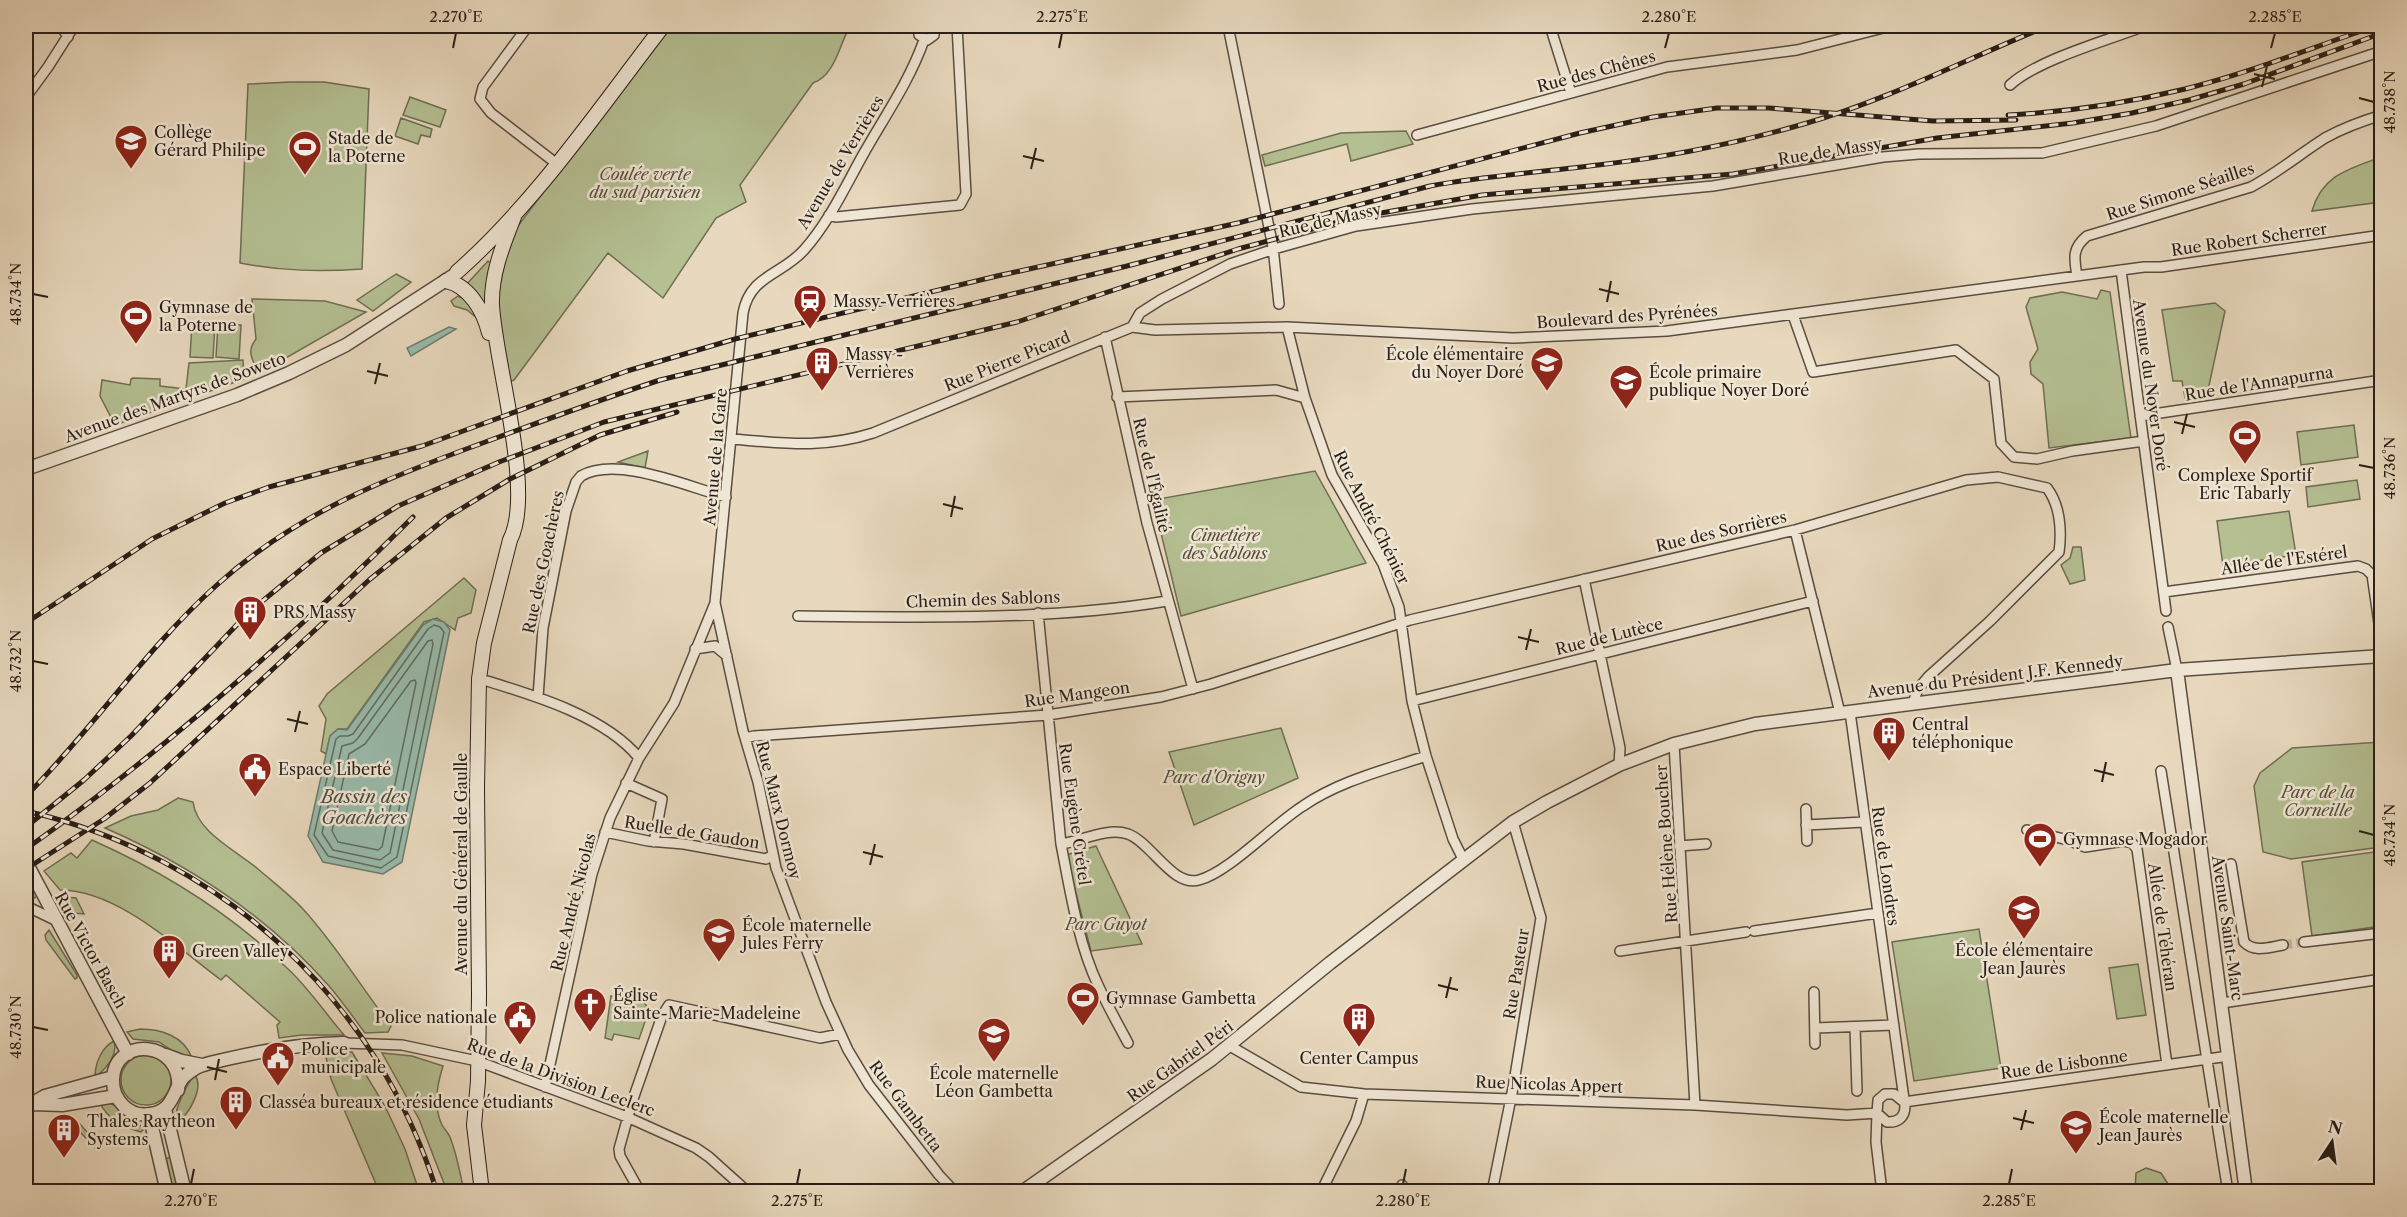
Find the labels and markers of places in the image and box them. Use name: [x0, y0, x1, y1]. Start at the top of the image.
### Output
place label: Collège Gérard Philipe: [154, 122, 265, 160]
school or university icon: Collège Gérard Philipe: [113, 123, 149, 170]
place label: Stade de la Poterne: [328, 128, 406, 166]
sports icon: Stade de la Poterne: [287, 129, 323, 176]
station icon: Massy-Verrières: [792, 283, 828, 330]
place label: Massy-Verrières: [833, 291, 955, 311]
place label: Gymnase de la Poterne: [159, 297, 253, 335]
sports icon: Gymnase de la Poterne: [118, 298, 154, 345]
place label: Massy - Verrières: [844, 344, 914, 382]
place label: École élémentaire du Noyer Doré: [1386, 344, 1524, 382]
building icon: Massy - Verrières: [804, 345, 840, 392]
school or university icon: École élémentaire du Noyer Doré: [1529, 345, 1565, 392]
place label: École primaire publique Noyer Doré: [1649, 362, 1809, 400]
school or university icon: École primaire publique Noyer Doré: [1608, 363, 1644, 410]
sports icon: Complexe Sportif Eric Tabarly: [2227, 418, 2263, 465]
place label: Complexe Sportif Eric Tabarly: [2178, 465, 2314, 503]
building icon: PRS Massy: [232, 594, 268, 641]
place label: PRS Massy: [273, 602, 357, 622]
place label: Central téléphonique: [1912, 714, 2013, 752]
building icon: Central téléphonique: [1871, 715, 1907, 762]
public building icon: Espace Liberté: [237, 751, 273, 798]
place label: Espace Liberté: [278, 759, 391, 779]
sports icon: Gymnase Mogador: [2022, 821, 2058, 868]
place label: Gymnase Mogador: [2063, 829, 2207, 849]
school or university icon: École élémentaire Jean Jaurès: [2006, 893, 2042, 940]
place label: École maternelle Jules Ferry: [739, 915, 871, 953]
school or university icon: École maternelle Jules Ferry: [701, 916, 737, 963]
building icon: Green Valley: [151, 933, 187, 980]
place label: École élémentaire Jean Jaurès: [1955, 940, 2093, 978]
place label: Green Valley: [192, 941, 290, 961]
sports icon: Gymnase Gambetta: [1065, 980, 1101, 1027]
place label: Église Sainte-Marie-Madeleine: [613, 985, 801, 1023]
church icon: Église Sainte-Marie-Madeleine: [572, 986, 608, 1033]
place label: Gymnase Gambetta: [1106, 988, 1256, 1008]
public building icon: Police nationale: [502, 999, 538, 1046]
building icon: Center Campus: [1341, 1001, 1377, 1048]
place label: Police nationale: [375, 1007, 497, 1027]
school or university icon: École maternelle Léon Gambetta: [976, 1016, 1012, 1063]
place label: Police municipale: [301, 1039, 386, 1077]
public building icon: Police municipale: [260, 1040, 296, 1087]
place label: Center Campus: [1300, 1048, 1419, 1068]
place label: École maternelle Léon Gambetta: [929, 1063, 1059, 1101]
building icon: Classéa bureaux et résidence étudiants: [218, 1084, 254, 1131]
place label: Classéa bureaux et résidence étudiants: [259, 1092, 553, 1112]
place label: École maternelle Jean Jaurès: [2096, 1107, 2228, 1145]
school or university icon: École maternelle Jean Jaurès: [2058, 1108, 2094, 1155]
place label: Thales Raytheon Systems: [87, 1111, 215, 1149]
building icon: Thales Raytheon Systems: [46, 1112, 82, 1159]

